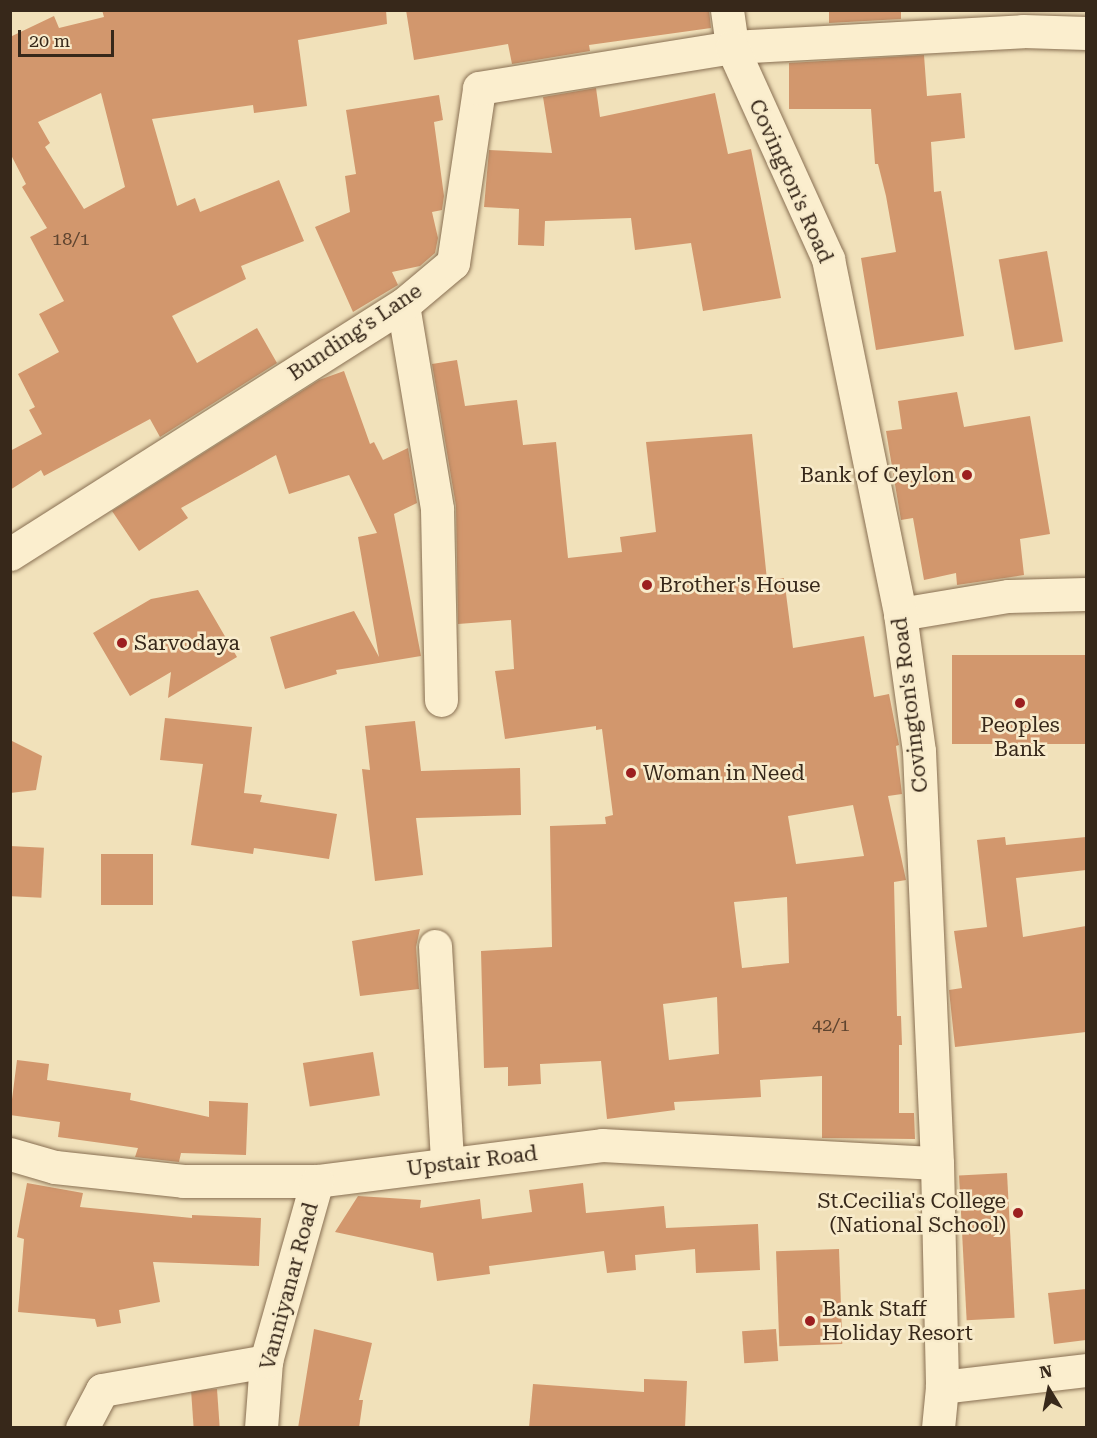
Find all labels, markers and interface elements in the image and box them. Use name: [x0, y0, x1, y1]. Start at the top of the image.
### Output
scale bar: [21, 18, 117, 56]
text: 20 m: [29, 30, 70, 51]
street label: Covington's Road: [744, 95, 838, 267]
house number: 18/1: [52, 228, 90, 250]
street label: Bunding's Lane: [283, 278, 427, 386]
place label: Bank of Ceylon: [800, 462, 955, 488]
marker: Bank of Ceylon: [960, 468, 974, 482]
place label: Brother's House: [659, 572, 821, 598]
marker: Brother's House: [640, 578, 654, 592]
street label: Covington's Road: [887, 616, 933, 794]
place label: Sarvodaya: [134, 630, 240, 656]
marker: Sarvodaya: [115, 636, 129, 650]
marker: Peoples Bank: [1013, 696, 1027, 710]
place label: Peoples Bank: [980, 712, 1060, 762]
place label: Woman in Need: [643, 760, 805, 786]
marker: Woman in Need: [624, 766, 638, 780]
house number: 42/1: [812, 1014, 850, 1036]
street label: Upstair Road: [405, 1140, 539, 1182]
place label: St.Cecilia's College (National School): [818, 1188, 1006, 1238]
street label: Vanniyanar Road: [255, 1200, 323, 1372]
marker: St.Cecilia's College (National School): [1011, 1206, 1025, 1220]
place label: Bank Staff Holiday Resort: [822, 1296, 973, 1346]
marker: Bank Staff Holiday Resort: [803, 1314, 817, 1328]
north arrow: [1019, 1360, 1079, 1420]
text: N: [1038, 1361, 1053, 1382]

